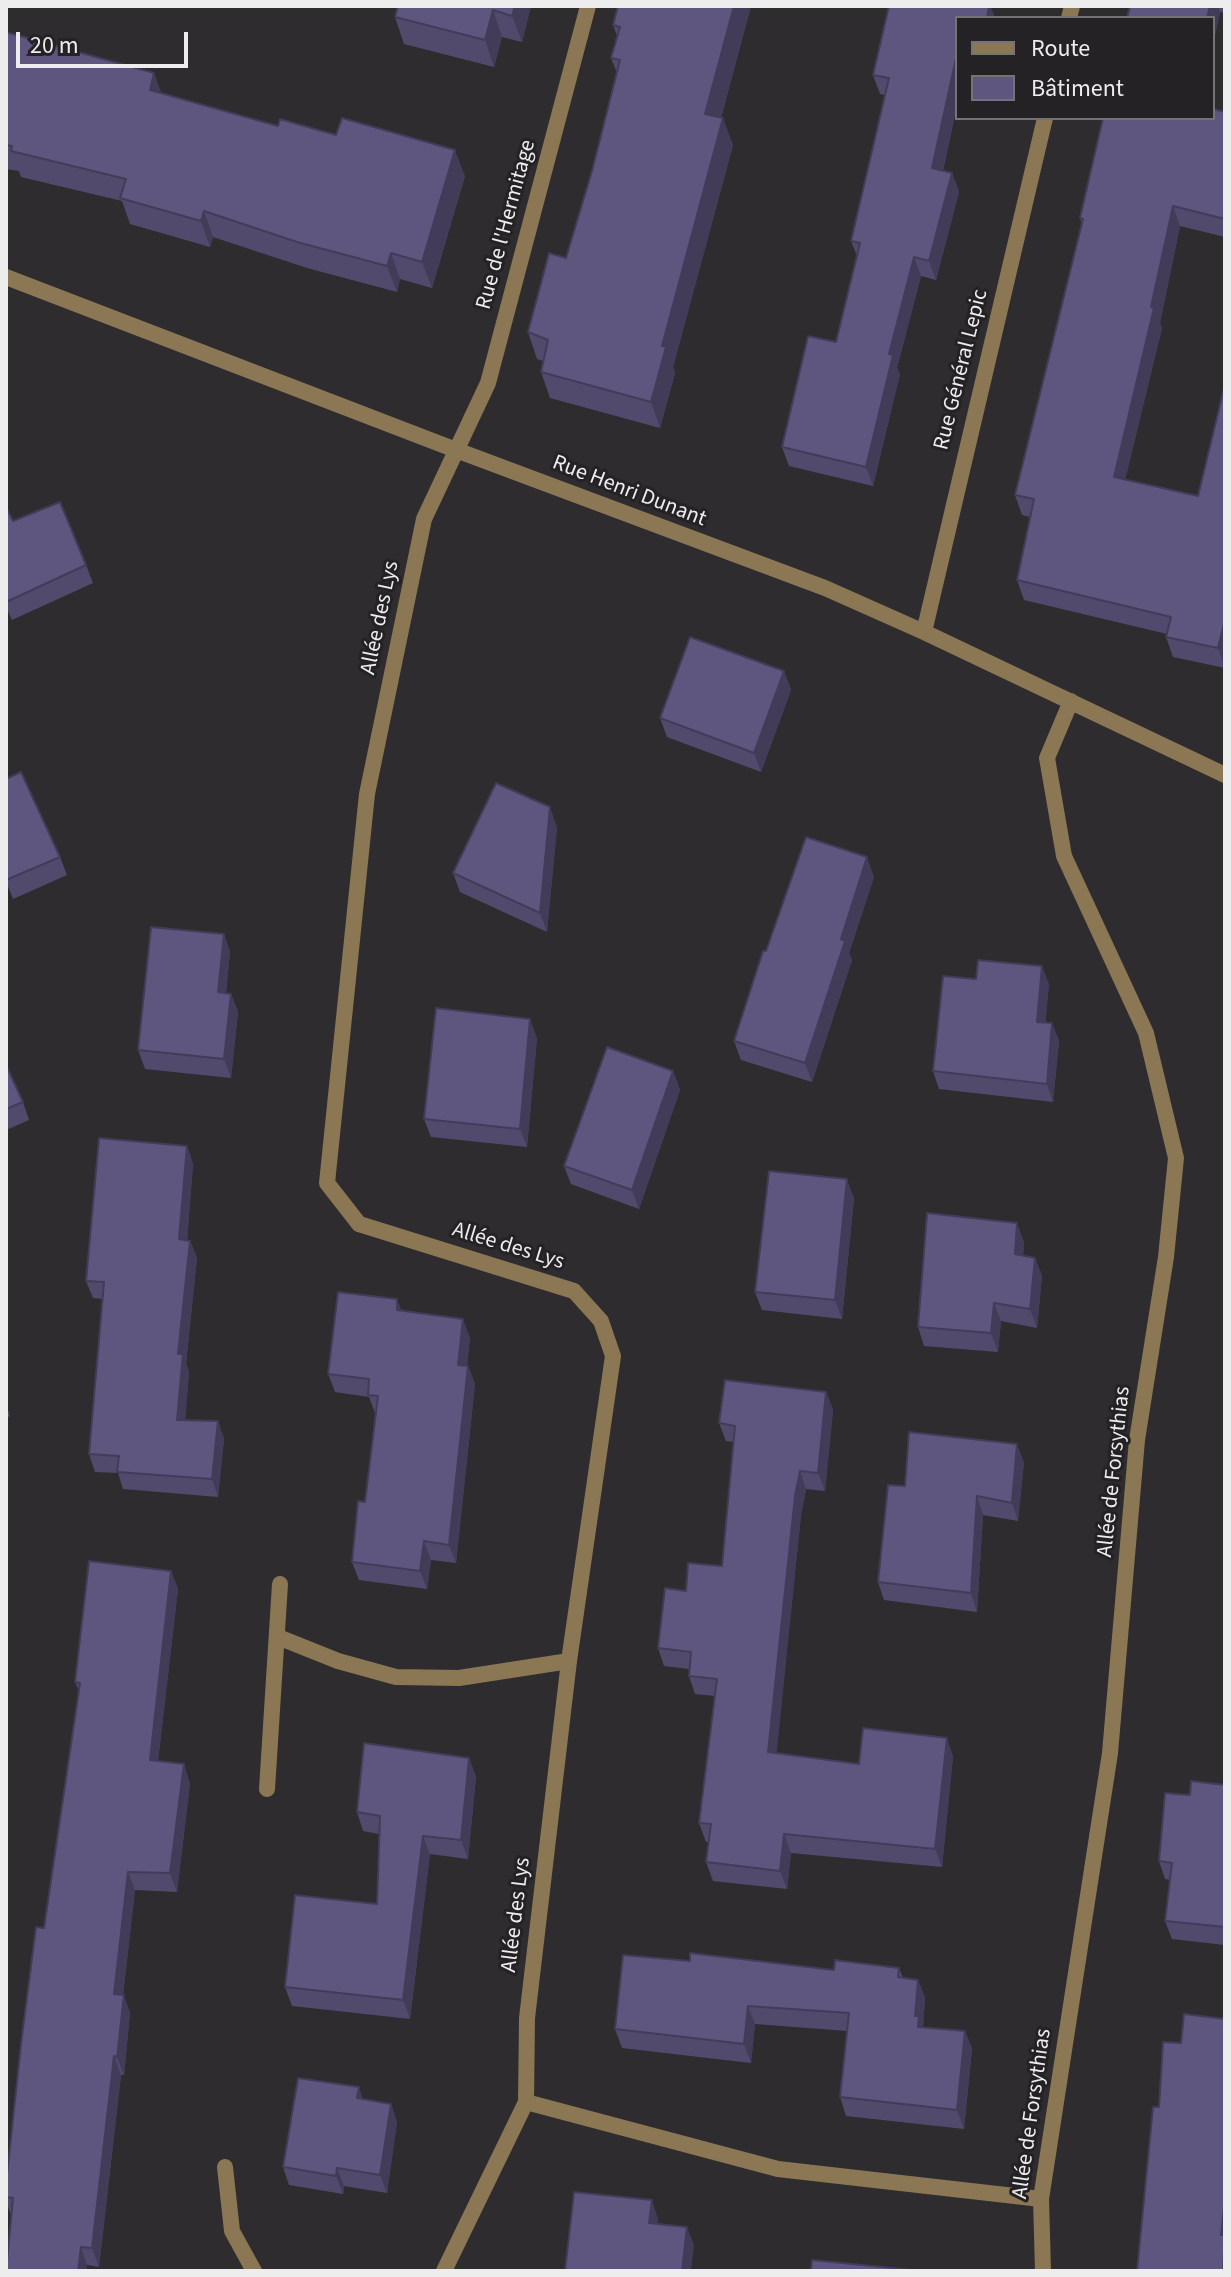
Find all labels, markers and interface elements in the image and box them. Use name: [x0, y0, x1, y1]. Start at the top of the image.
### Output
scale bar: [20, 16, 192, 66]
legend: [955, 16, 1215, 120]
text: 20 m: [30, 28, 79, 63]
text: Route: [1031, 31, 1090, 66]
text: Bâtiment: [1031, 71, 1124, 106]
street label: Rue de l'Hermitage: [472, 137, 542, 313]
street label: Rue Général Lepic: [929, 287, 995, 453]
street label: Rue Henri Dunant: [548, 451, 710, 533]
street label: Allée des Lys: [356, 559, 406, 677]
street label: Allée des Lys: [449, 1217, 567, 1277]
street label: Allée de Forsythias: [1093, 1385, 1137, 1559]
street label: Allée des Lys: [497, 1856, 537, 1974]
street label: Allée de Forsythias: [1008, 2027, 1058, 2201]

